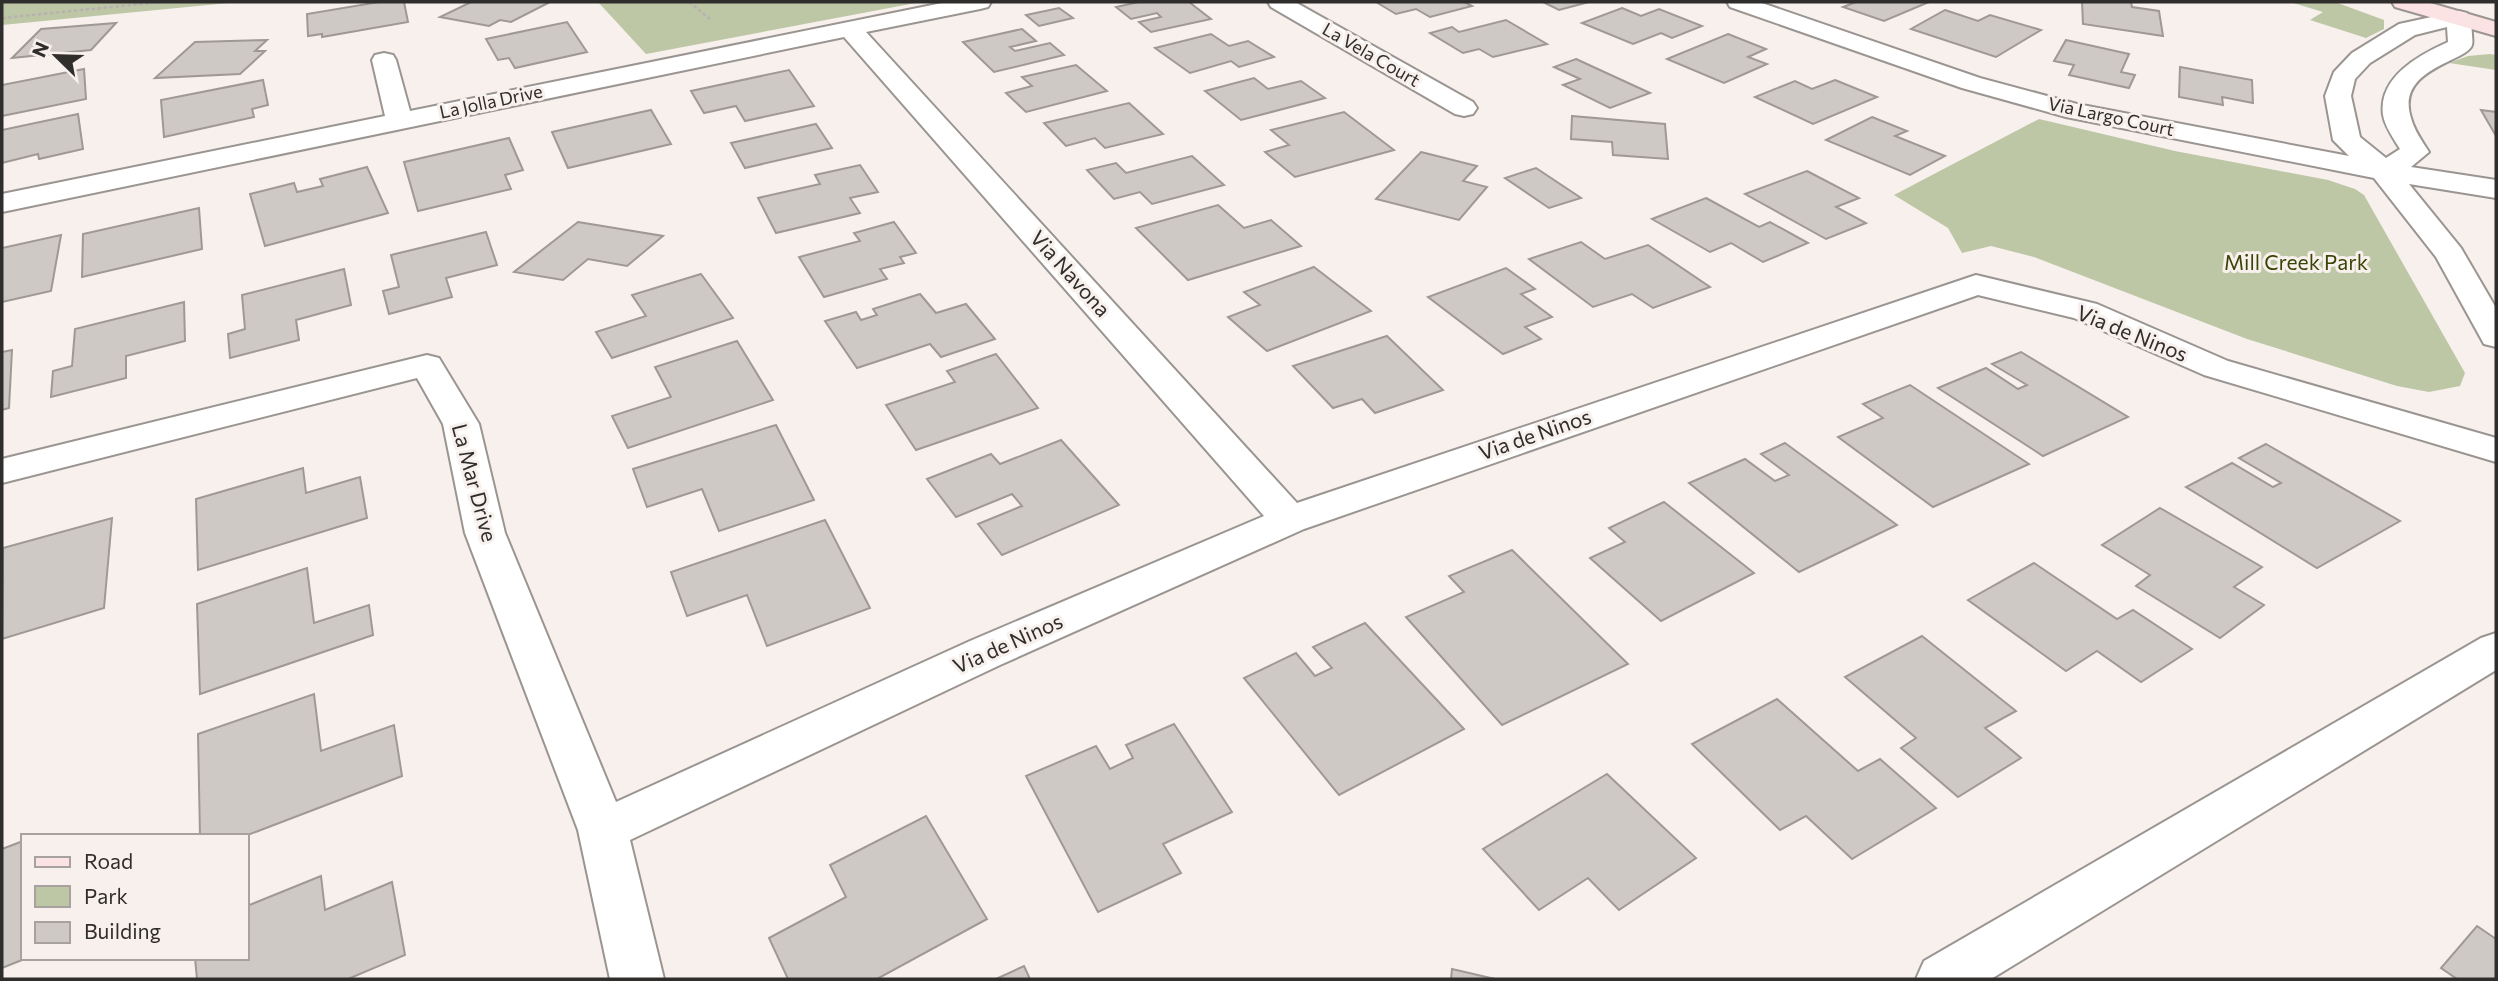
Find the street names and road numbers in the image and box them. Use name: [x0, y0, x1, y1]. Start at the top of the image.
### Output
street label: La Vela Court: [1319, 17, 1424, 91]
street label: La Jolla Drive: [437, 79, 544, 123]
street label: Via Largo Court: [2046, 92, 2176, 140]
street label: Via Navona: [1026, 225, 1116, 321]
street label: Via de Ninos: [2074, 299, 2192, 366]
street label: Via de Ninos: [1475, 403, 1594, 464]
street label: La Mar Drive: [448, 421, 503, 544]
street label: Via de Ninos: [949, 607, 1066, 678]

